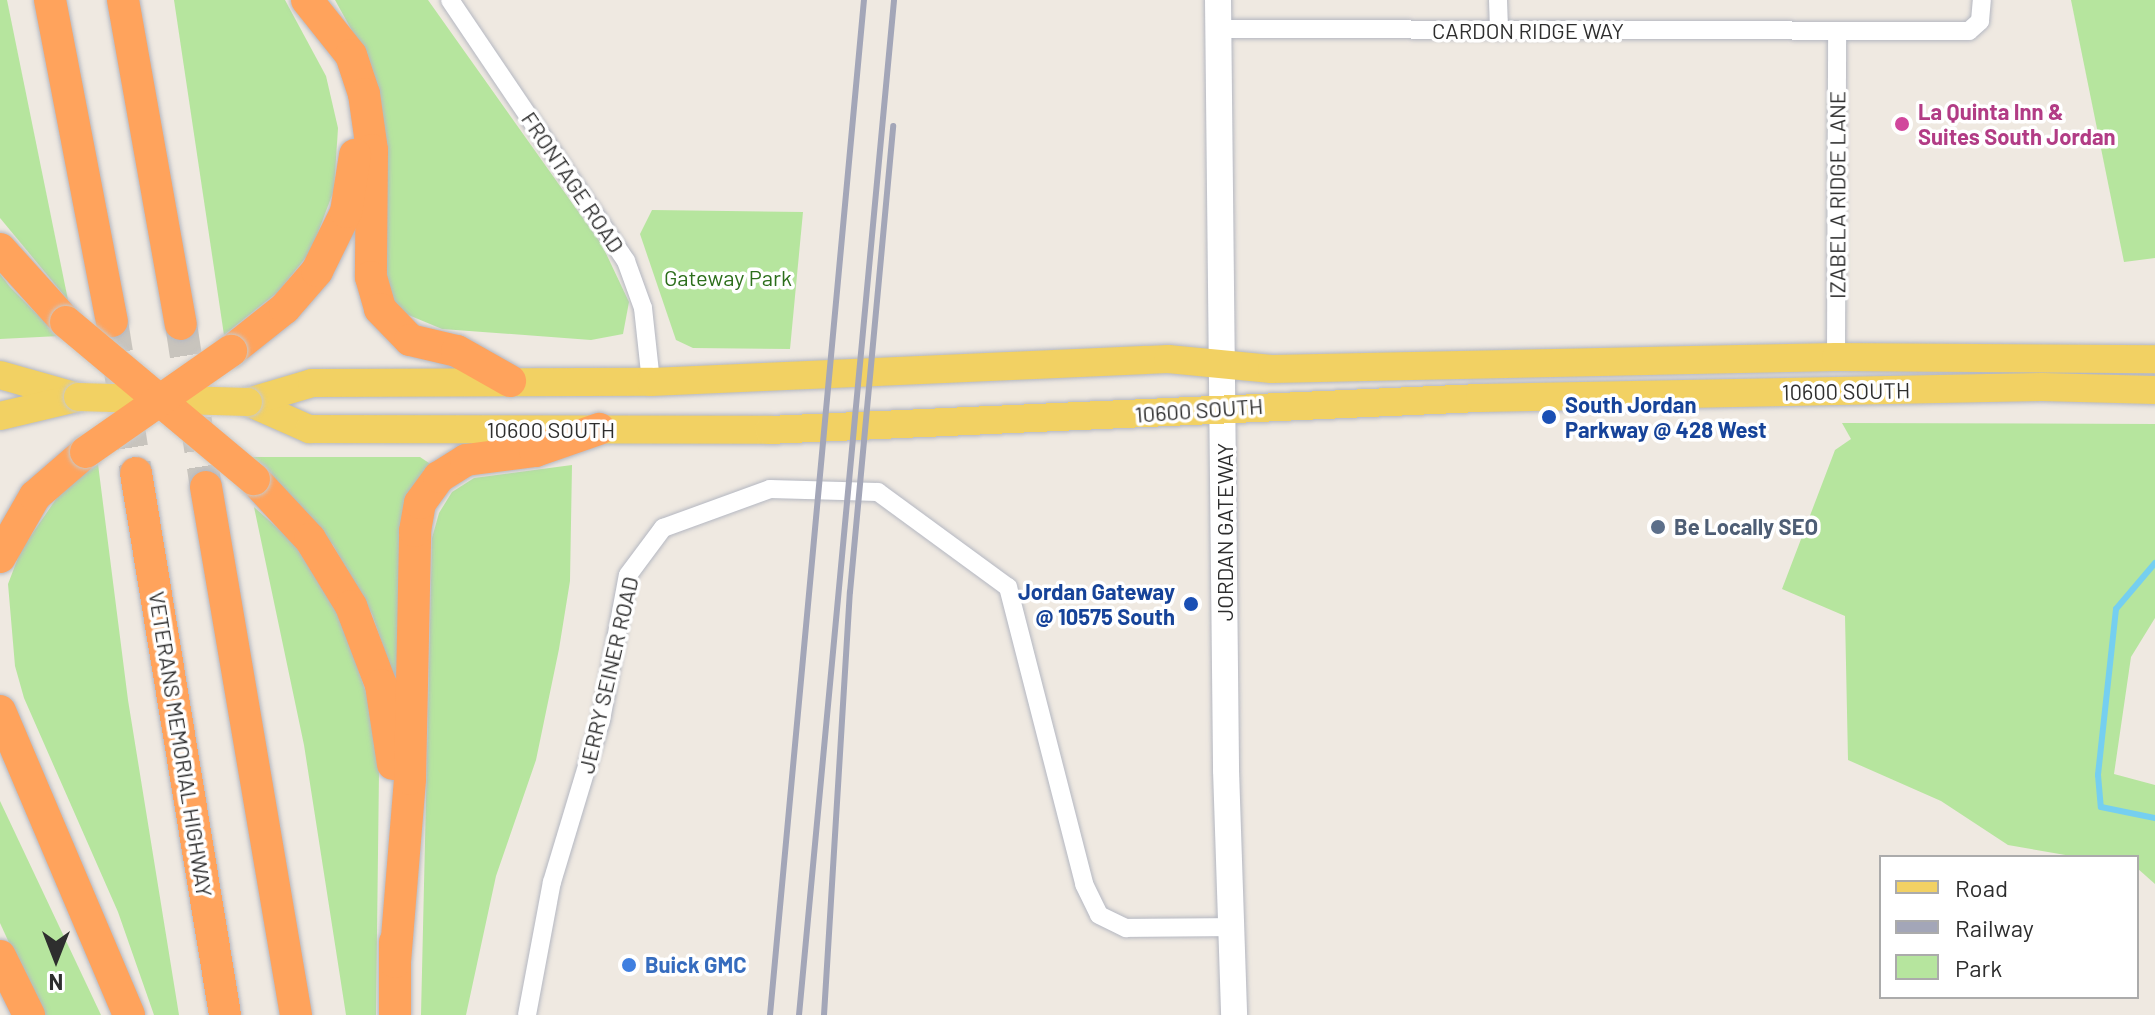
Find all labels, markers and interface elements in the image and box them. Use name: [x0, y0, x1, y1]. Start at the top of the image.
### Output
street label: CARDON RIDGE WAY: [1432, 18, 1624, 44]
street label: IZABELA RIDGE LANE: [1824, 91, 1850, 299]
place label: La Quinta Inn & Suites South Jordan: [1918, 98, 2116, 150]
street label: FRONTAGE ROAD: [516, 107, 630, 257]
marker: La Quinta Inn & Suites South Jordan: [1893, 115, 1911, 133]
park label: Gateway Park: [664, 265, 792, 291]
street label: 10600 SOUTH: [1782, 377, 1910, 405]
place label: South Jordan Parkway @ 428 West: [1565, 391, 1767, 442]
street label: 10600 SOUTH: [1134, 392, 1264, 428]
marker: South Jordan Parkway @ 428 West: [1540, 408, 1558, 426]
street label: 10600 SOUTH: [487, 417, 615, 443]
street label: JORDAN GATEWAY: [1212, 443, 1238, 621]
place label: Be Locally SEO: [1674, 514, 1818, 540]
marker: Be Locally SEO: [1649, 518, 1667, 536]
street label: JERRY SEINER ROAD: [573, 574, 643, 776]
place label: Jordan Gateway @ 10575 South: [1018, 578, 1175, 630]
street label: VETERANS MEMORIAL HIGHWAY: [144, 589, 218, 899]
marker: Jordan Gateway @ 10575 South: [1182, 595, 1200, 613]
legend: [1879, 855, 2139, 999]
text: Road: [1955, 873, 2008, 902]
text: Railway: [1955, 913, 2034, 942]
north arrow: [16, 919, 96, 999]
place label: Buick GMC: [645, 952, 747, 978]
text: Park: [1955, 953, 2002, 982]
marker: Buick GMC: [620, 956, 638, 974]
text: N: [49, 970, 63, 996]

